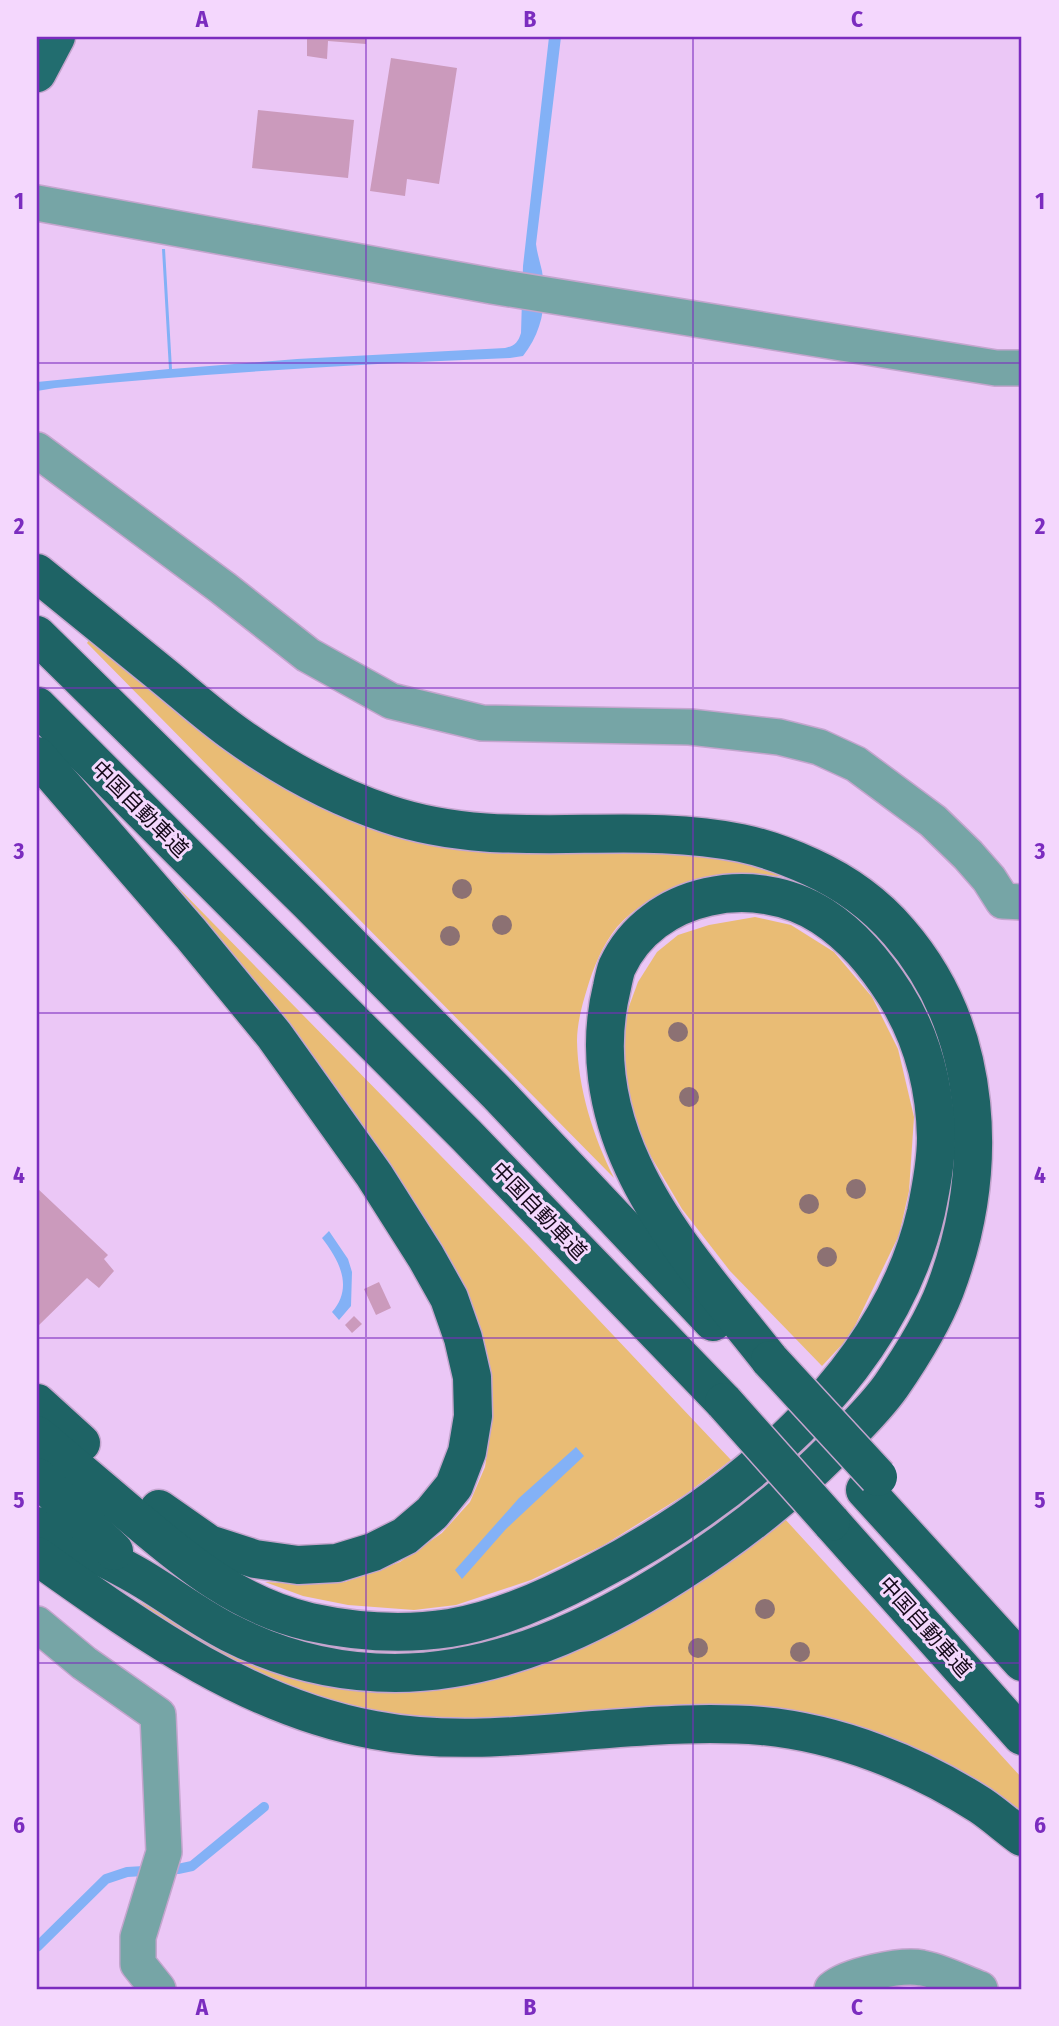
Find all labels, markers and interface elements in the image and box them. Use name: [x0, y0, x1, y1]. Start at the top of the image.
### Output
text: A: [195, 5, 209, 33]
text: B: [524, 5, 537, 33]
text: C: [851, 5, 863, 33]
text: 1: [14, 187, 24, 215]
text: 1: [1035, 187, 1045, 215]
text: 2: [13, 512, 25, 540]
text: 2: [1034, 512, 1046, 540]
street label: 中国自動車道: [86, 755, 194, 863]
text: 3: [13, 837, 25, 865]
text: 3: [1034, 837, 1046, 865]
street label: 中国自動車道: [486, 1157, 592, 1265]
text: 4: [13, 1161, 25, 1189]
text: 4: [1034, 1161, 1046, 1189]
text: 5: [13, 1486, 25, 1514]
text: 5: [1034, 1486, 1046, 1514]
street label: 中国自動車道: [873, 1571, 977, 1683]
text: 6: [13, 1811, 25, 1839]
text: 6: [1034, 1811, 1046, 1839]
text: A: [195, 1993, 209, 2021]
text: B: [524, 1993, 537, 2021]
text: C: [851, 1993, 863, 2021]

